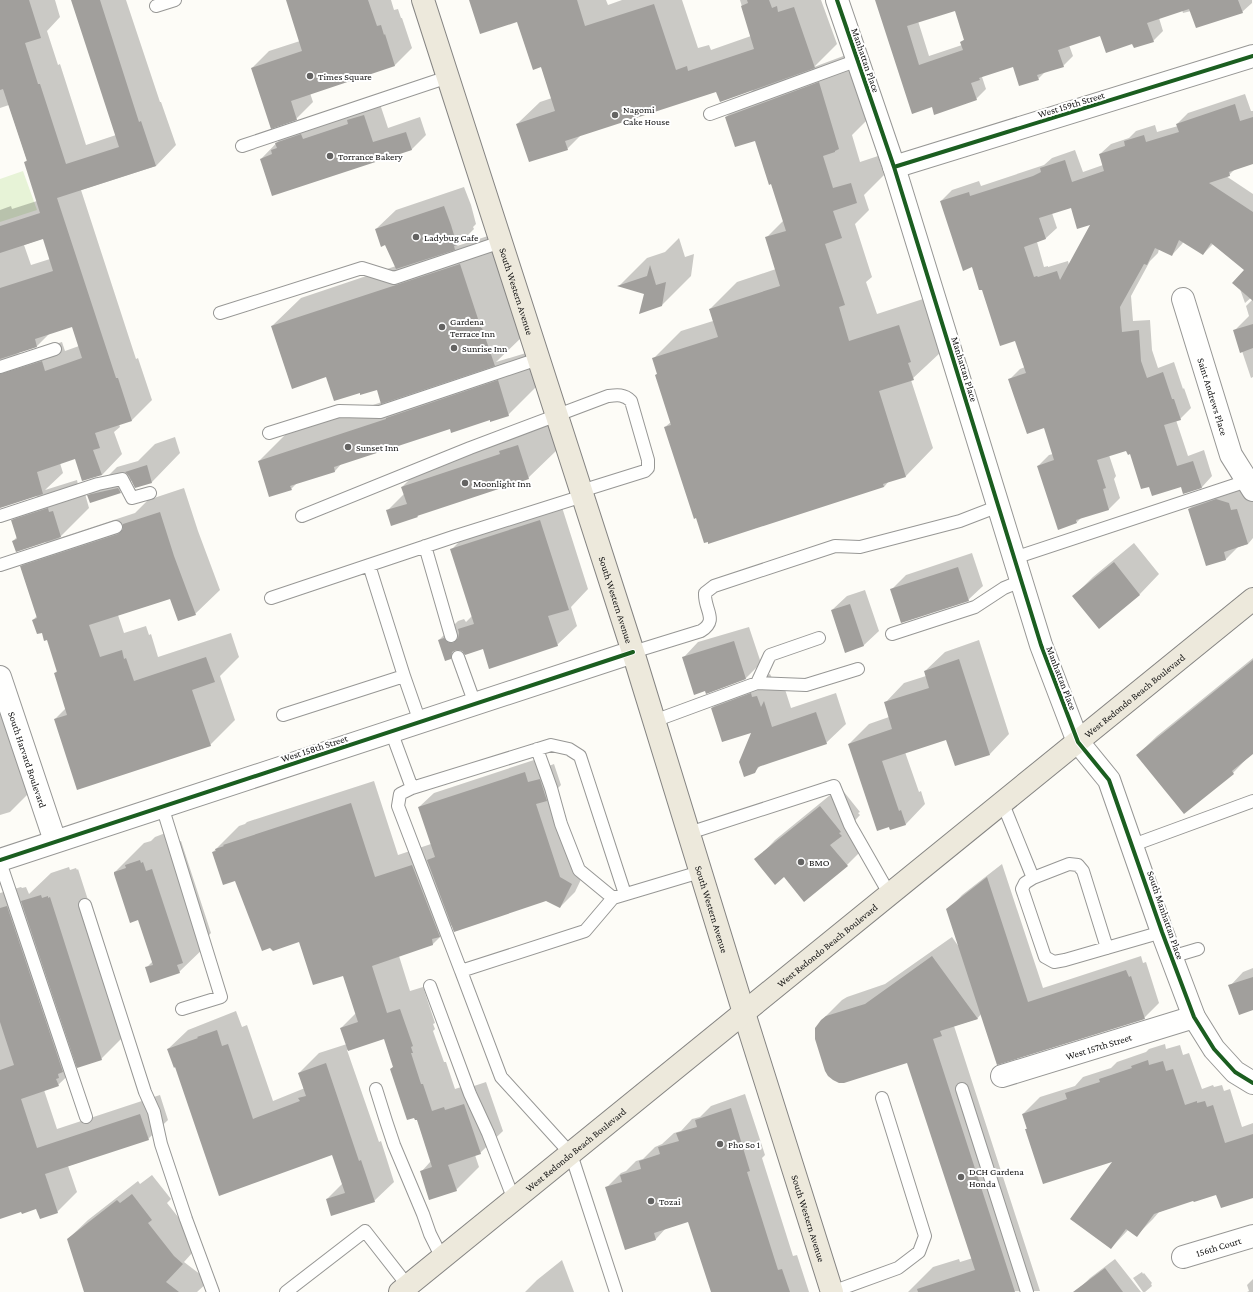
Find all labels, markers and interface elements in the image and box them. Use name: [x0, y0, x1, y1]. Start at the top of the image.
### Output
street label: Manhattan Place: [849, 26, 882, 94]
marker: Times Square: [305, 71, 315, 81]
place label: Times Square: [318, 71, 372, 82]
street label: West 159th Street: [1036, 89, 1107, 120]
place label: Nagomi Cake House: [623, 104, 670, 127]
marker: Nagomi Cake House: [610, 110, 620, 120]
marker: Torrance Bakery: [325, 151, 335, 161]
place label: Torrance Bakery: [338, 151, 403, 162]
marker: Ladybug Cafe: [411, 232, 421, 242]
place label: Ladybug Cafe: [424, 232, 479, 243]
street label: South Western Avenue: [497, 247, 536, 337]
place label: Gardena Terrace Inn: [450, 316, 496, 339]
marker: Gardena Terrace Inn: [437, 322, 447, 332]
street label: Manhattan Place: [949, 335, 980, 404]
marker: Sunrise Inn: [449, 343, 459, 353]
place label: Sunrise Inn: [462, 343, 508, 354]
street label: Saint Andrews Place: [1195, 357, 1230, 437]
marker: Sunset Inn: [343, 442, 353, 452]
place label: Sunset Inn: [356, 442, 399, 453]
marker: Moonlight Inn: [460, 478, 470, 488]
place label: Moonlight Inn: [473, 478, 532, 489]
street label: South Western Avenue: [597, 555, 635, 645]
street label: Manhattan Place: [1044, 645, 1079, 712]
street label: West Redondo Beach Boulevard: [1082, 651, 1188, 740]
street label: South Harvard Boulevard: [6, 710, 49, 810]
street label: West 158th Street: [279, 732, 350, 764]
marker: BMO: [796, 857, 806, 867]
place label: BMO: [809, 857, 830, 868]
street label: South Western Avenue: [693, 864, 730, 955]
street label: South Manhattan Place: [1145, 869, 1186, 961]
street label: West Redondo Beach Boulevard: [775, 901, 880, 990]
street label: West 157th Street: [1064, 1031, 1134, 1062]
street label: West Redondo Beach Boulevard: [523, 1105, 629, 1194]
marker: Pho So 1: [715, 1139, 725, 1149]
place label: Pho So 1: [728, 1139, 760, 1150]
place label: DCH Gardena Honda: [969, 1166, 1024, 1189]
marker: DCH Gardena Honda: [956, 1172, 966, 1182]
street label: South Western Avenue: [789, 1174, 827, 1264]
marker: Tozai: [646, 1196, 656, 1206]
place label: Tozai: [659, 1196, 681, 1207]
street label: 156th Court: [1195, 1235, 1243, 1259]

